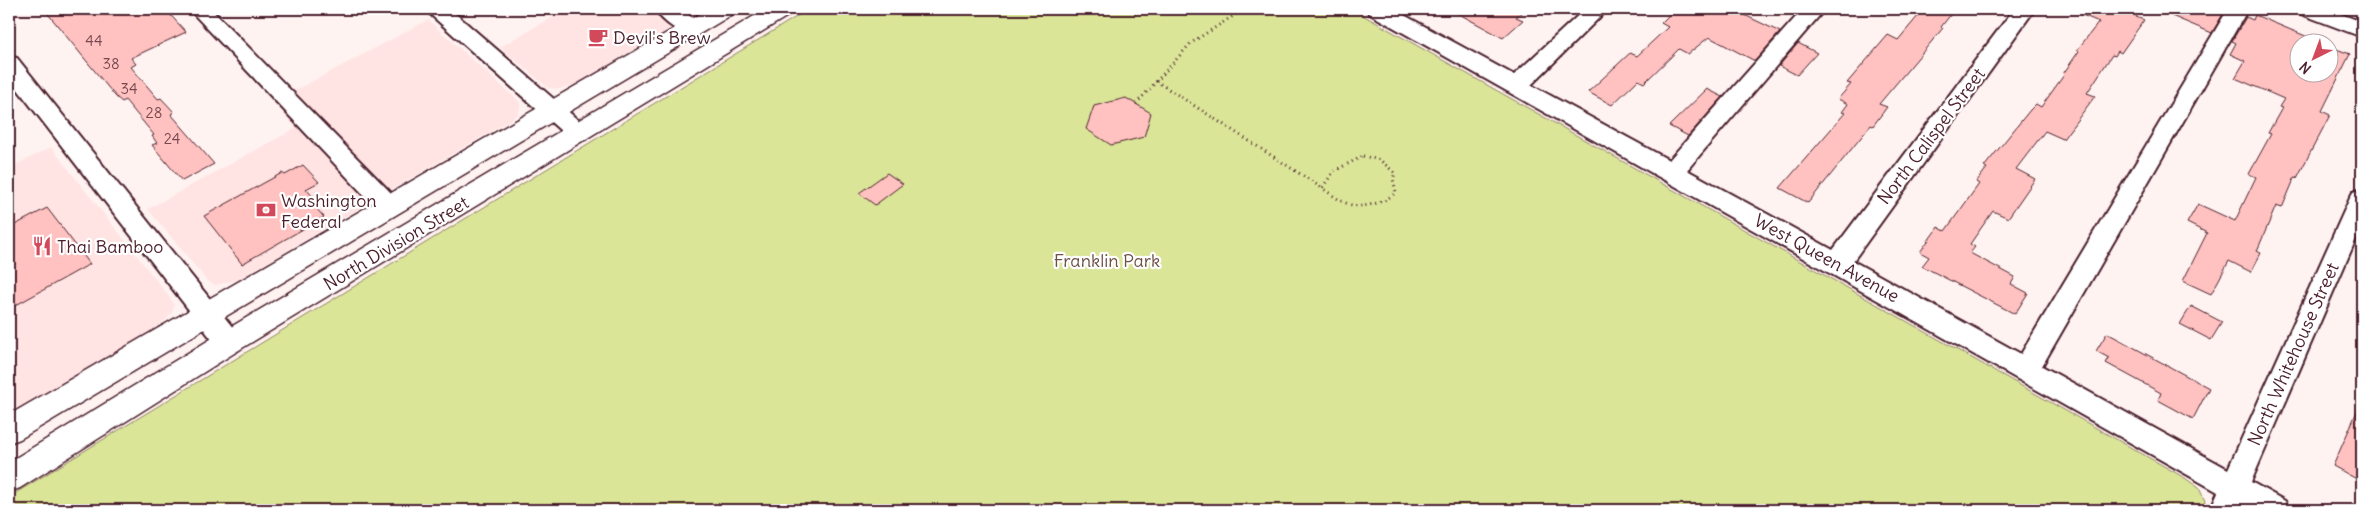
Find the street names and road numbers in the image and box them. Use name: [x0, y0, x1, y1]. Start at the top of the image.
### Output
street label: North Calispel Street: [1872, 63, 1990, 209]
street label: North Division Street: [319, 191, 473, 295]
street label: West Queen Avenue: [1750, 209, 1904, 307]
street label: North Whitehouse Street: [2242, 259, 2344, 449]

